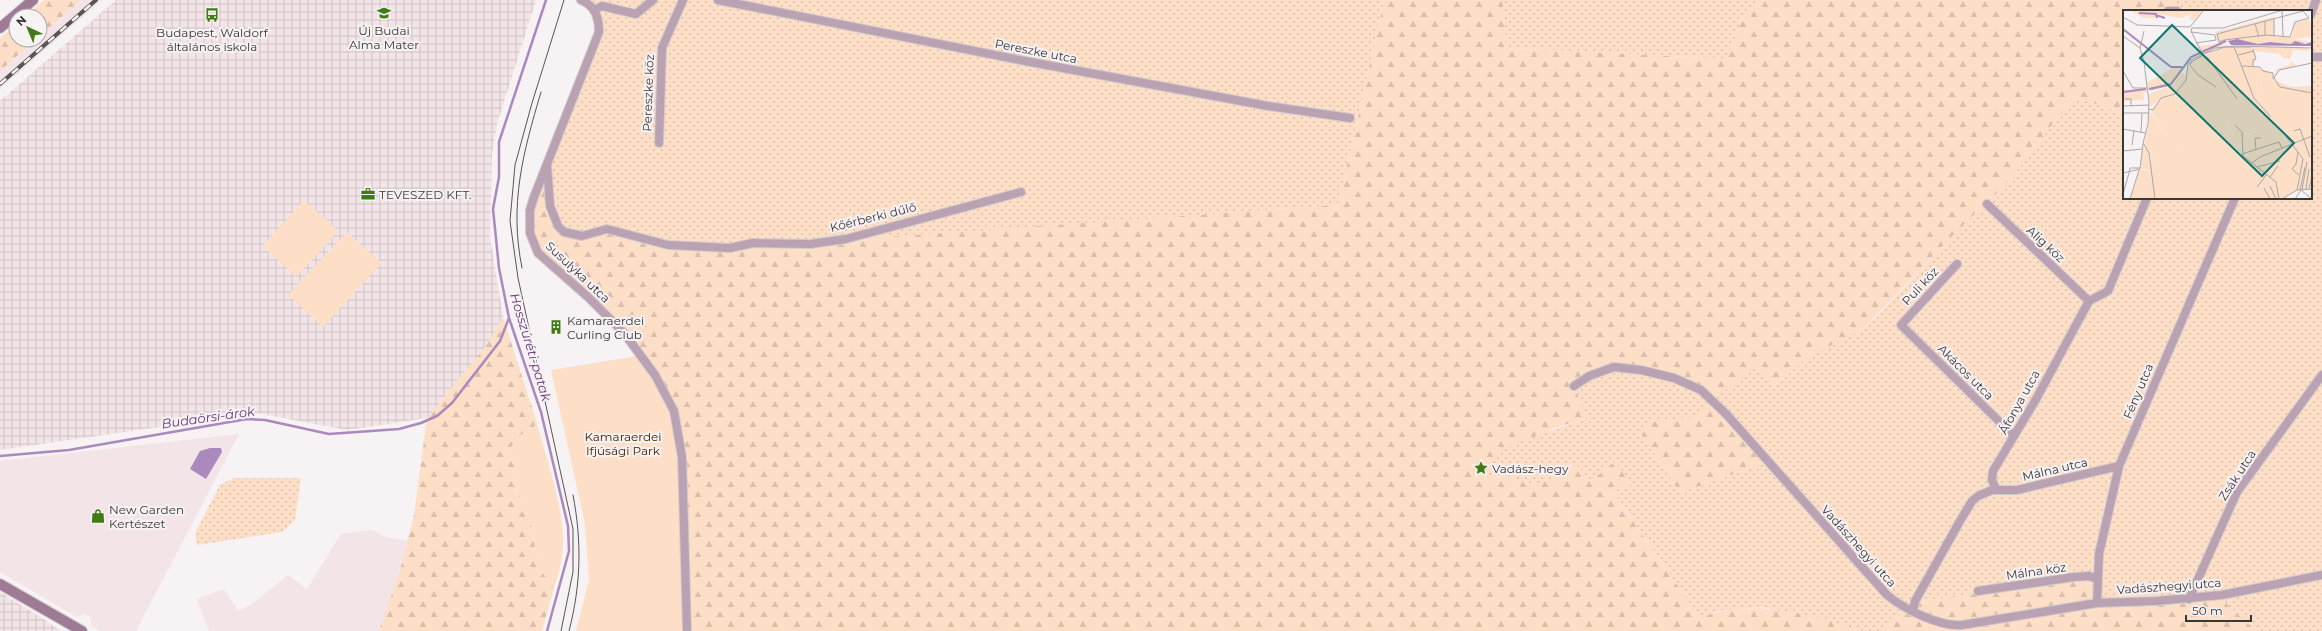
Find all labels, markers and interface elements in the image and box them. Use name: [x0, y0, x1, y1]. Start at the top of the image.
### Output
school or university icon: Új Budai Alma Mater: [376, 5, 392, 21]
bus stop icon: Budapest, Waldorf általános iskola: [204, 7, 220, 23]
north arrow: [8, 8, 48, 48]
inset map: [2123, 10, 2312, 199]
text: N: [13, 13, 29, 29]
place label: Új Budai Alma Mater: [349, 23, 419, 52]
place label: Budapest, Waldorf általános iskola: [156, 25, 269, 54]
street label: Pereszke utca: [994, 36, 1078, 66]
street label: Pereszke köz: [639, 54, 657, 132]
office icon: TEVESZED KFT.: [360, 186, 376, 202]
place label: TEVESZED KFT.: [379, 187, 472, 202]
street label: Kőérberki dűlő: [828, 199, 918, 235]
street label: Alig köz: [2024, 223, 2068, 265]
street label: Susulyka utca: [543, 238, 613, 306]
street label: Puli köz: [1899, 264, 1941, 308]
water label: Hosszúréti-patak: [507, 291, 555, 404]
place label: Kamaraerdei Curling Club: [567, 313, 644, 342]
building icon: Kamaraerdei Curling Club: [548, 319, 564, 335]
street label: Akácos utca: [1935, 341, 1997, 403]
street label: Fény utca: [2120, 361, 2156, 421]
street label: Áfonya utca: [1995, 367, 2043, 437]
water label: Budaörsi-árok: [160, 402, 257, 431]
park label: Kamaraerdei Ifjúsági Park: [584, 429, 662, 458]
street label: Zsák utca: [2215, 447, 2259, 503]
street label: Málna utca: [2021, 454, 2089, 484]
place icon: Vadász-hegy: [1473, 460, 1489, 476]
place label: Vadász-hegy: [1492, 461, 1569, 476]
place label: New Garden Kertészet: [109, 502, 184, 531]
street label: Vadászhegyi utca: [1818, 502, 1900, 590]
shop icon: New Garden Kertészet: [90, 508, 106, 524]
street label: Málna köz: [2005, 559, 2067, 583]
street label: Vadászhegyi utca: [2116, 575, 2222, 597]
scale bar: [2186, 597, 2251, 623]
text: 50 m: [2192, 603, 2223, 618]

